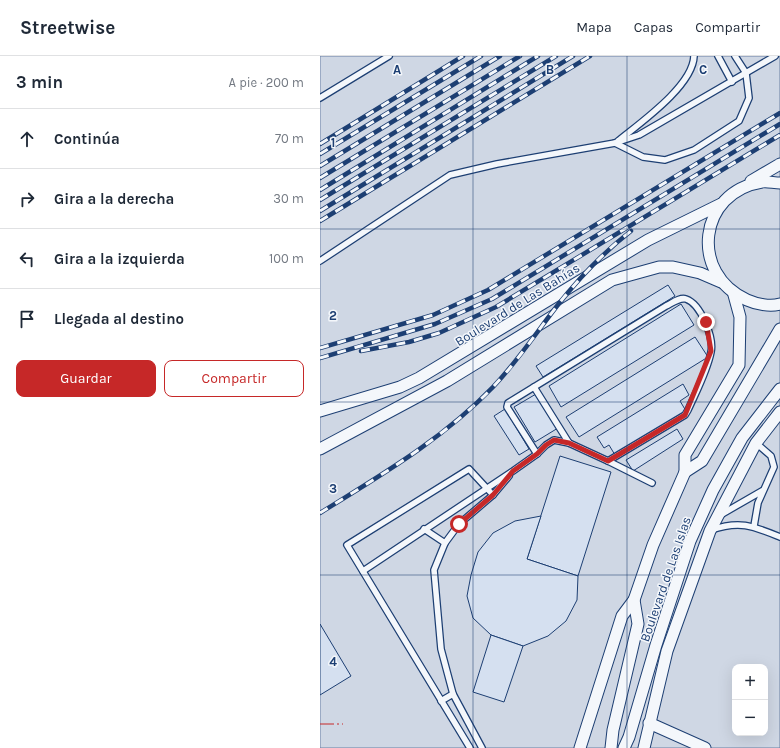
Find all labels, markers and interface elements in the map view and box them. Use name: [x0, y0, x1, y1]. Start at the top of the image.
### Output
text: Streetwise: [20, 17, 115, 39]
text: Mapa: [576, 19, 612, 36]
text: Capas: [634, 19, 673, 36]
text: Compartir: [695, 19, 760, 36]
text: A: [393, 62, 401, 77]
text: B: [546, 62, 554, 77]
text: C: [699, 62, 707, 77]
text: 3 min: [16, 72, 63, 92]
text: A pie · 200 m: [229, 75, 304, 90]
icon: ahead: [16, 128, 38, 150]
text: Continúa: [54, 130, 120, 148]
text: 70 m: [275, 131, 304, 146]
text: 1: [331, 135, 335, 150]
icon: right: [16, 188, 38, 210]
text: Gira a la derecha: [54, 190, 174, 208]
text: 30 m: [273, 191, 304, 206]
icon: left: [16, 248, 38, 270]
text: Gira a la izquierda: [54, 250, 185, 268]
text: 100 m: [269, 251, 304, 266]
street label: Boulevard de Las Bahías: [452, 260, 582, 349]
icon: arrive: [16, 308, 38, 330]
text: 2: [329, 308, 337, 323]
text: Llegada al destino: [54, 310, 184, 328]
route end: [697, 313, 715, 331]
button: Guardar: [16, 360, 156, 397]
button: Compartir: [164, 360, 304, 397]
text: 3: [329, 481, 337, 496]
route start: [450, 515, 468, 533]
street label: Boulevard de Las Islas: [637, 515, 694, 644]
text: 4: [329, 654, 337, 669]
map controls: [732, 664, 768, 736]
button: +: [732, 664, 768, 700]
button: −: [732, 700, 768, 736]

